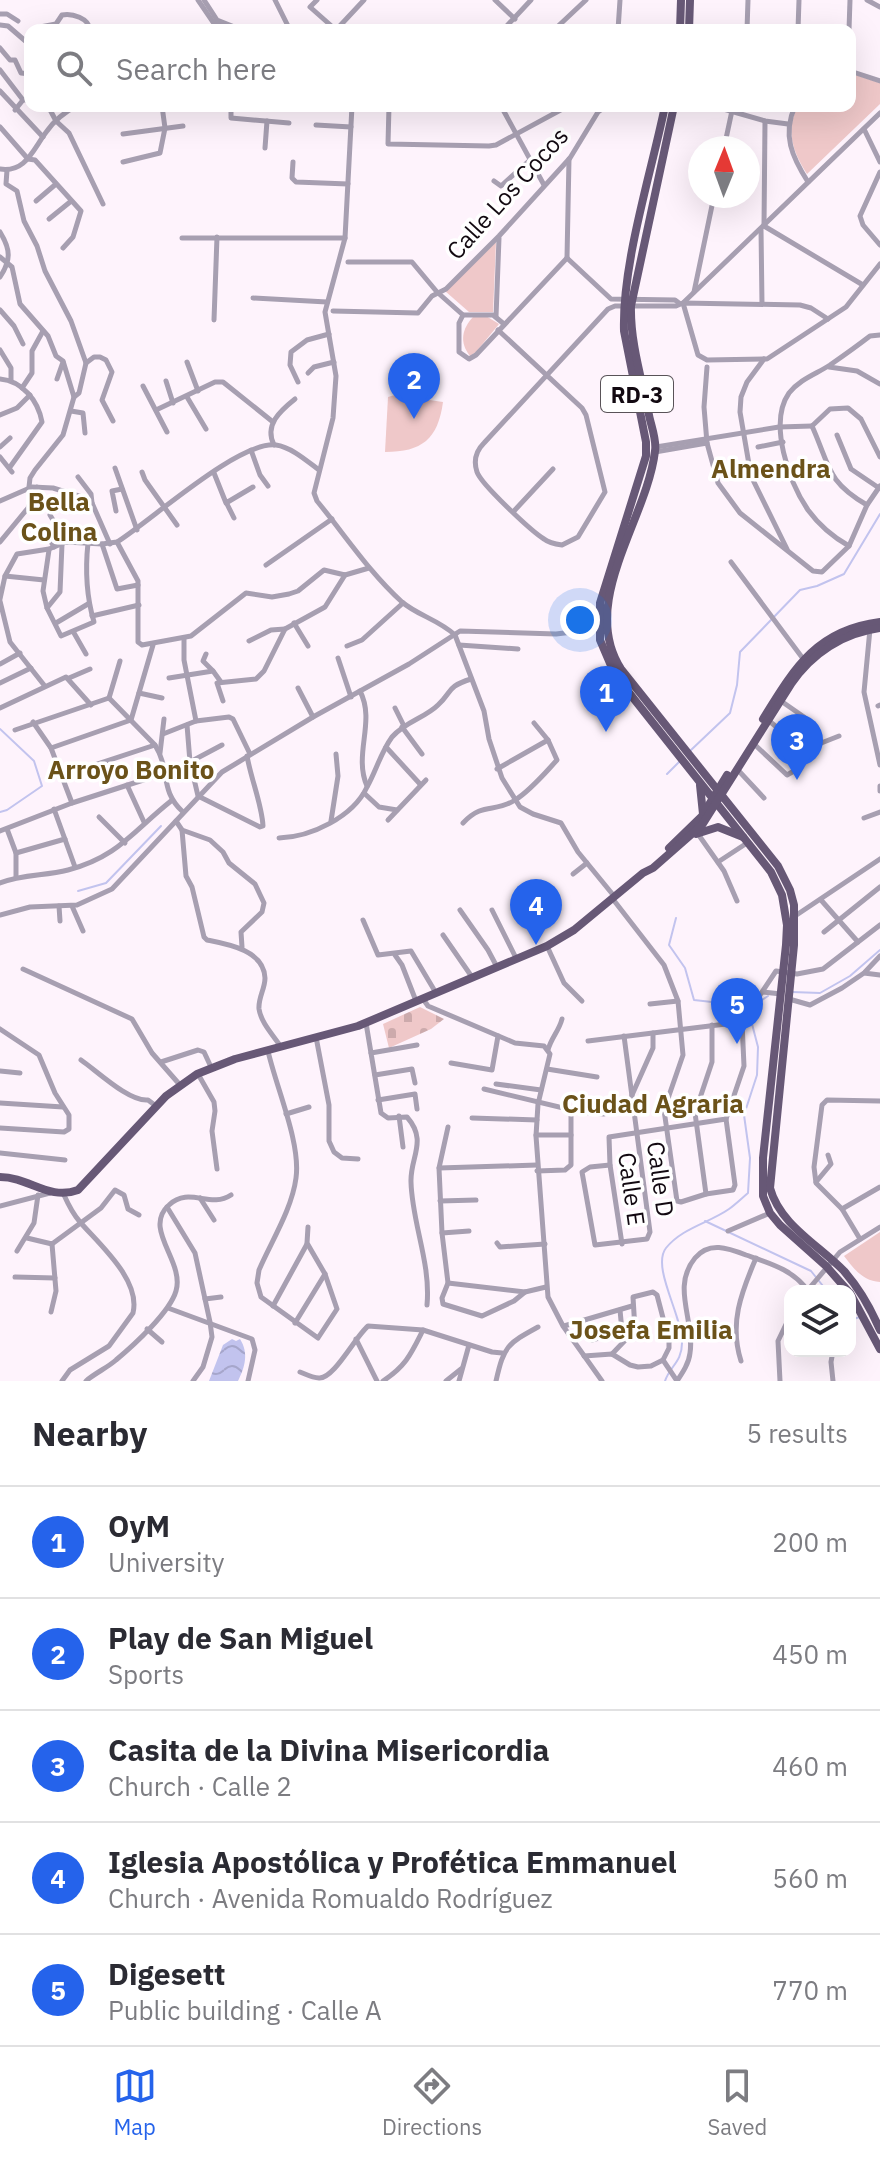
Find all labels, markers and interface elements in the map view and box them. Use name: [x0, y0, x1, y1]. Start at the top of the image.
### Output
search box: [24, 24, 856, 112]
icon: search: [52, 46, 96, 90]
text: Search here: [116, 49, 277, 88]
street label: Calle Los Cocos: [439, 120, 575, 266]
north arrow: [688, 136, 760, 208]
pin: 2: [388, 353, 440, 419]
road number: RD-3: [601, 376, 673, 412]
district label: Almendra: [711, 451, 831, 485]
district label: Bella Colina: [20, 484, 98, 548]
your location: [560, 600, 600, 640]
pin: 1: [580, 666, 632, 732]
pin: 3: [771, 714, 823, 780]
district label: Arroyo Bonito: [47, 752, 215, 786]
pin: 4: [510, 879, 562, 945]
pin: 5: [711, 978, 763, 1044]
district label: Ciudad Agraria: [562, 1086, 744, 1120]
street label: Calle D: [640, 1139, 682, 1219]
street label: Calle E: [611, 1150, 653, 1228]
map controls: [784, 1285, 856, 1357]
button: layers: [784, 1285, 856, 1357]
district label: Josefa Emilia: [569, 1312, 733, 1346]
text: Nearby: [32, 1411, 147, 1455]
text: 5 results: [746, 1416, 848, 1450]
text: OyM: [108, 1506, 170, 1545]
text: 1: [50, 1525, 66, 1559]
text: 200 m: [772, 1525, 848, 1559]
text: University: [108, 1545, 225, 1579]
text: Play de San Miguel: [108, 1618, 373, 1657]
text: 2: [50, 1637, 66, 1671]
text: 450 m: [772, 1637, 848, 1671]
text: Sports: [108, 1657, 184, 1691]
text: Casita de la Divina Misericordia: [108, 1730, 550, 1769]
text: 3: [50, 1749, 66, 1783]
text: 460 m: [772, 1749, 848, 1783]
text: Church · Calle 2: [108, 1769, 292, 1803]
text: Iglesia Apostólica y Profética Emmanuel: [108, 1842, 677, 1881]
text: 4: [50, 1861, 66, 1895]
text: 560 m: [772, 1861, 848, 1895]
text: Church · Avenida Romualdo Rodríguez: [108, 1881, 553, 1915]
text: Digesett: [108, 1954, 226, 1993]
text: 5: [50, 1973, 66, 2007]
text: 770 m: [772, 1973, 848, 2007]
text: Public building · Calle A: [108, 1993, 382, 2027]
tab: Map: [113, 2064, 157, 2141]
tab: Directions: [382, 2064, 482, 2141]
tab: Saved: [707, 2064, 767, 2141]

